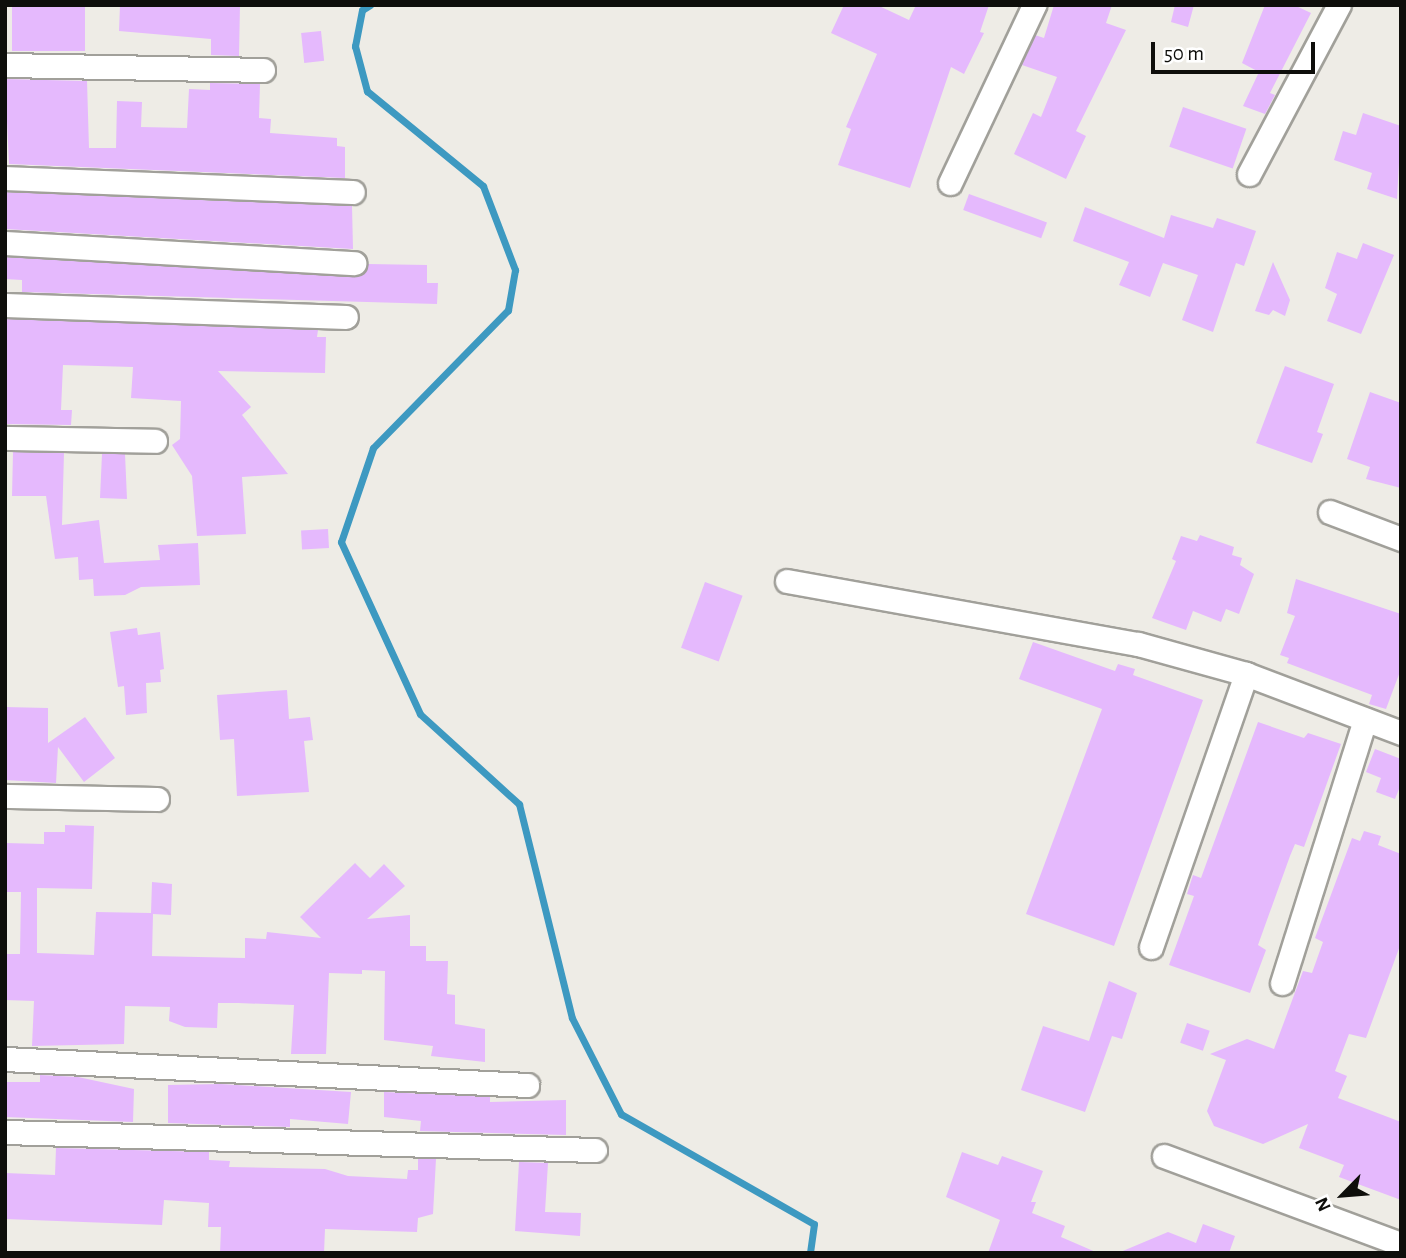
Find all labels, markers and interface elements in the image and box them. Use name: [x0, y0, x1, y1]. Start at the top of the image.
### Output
scale bar: [1154, 28, 1318, 72]
text: 50 m: [1164, 43, 1204, 64]
north arrow: [1308, 1160, 1378, 1230]
text: N: [1312, 1194, 1335, 1214]

